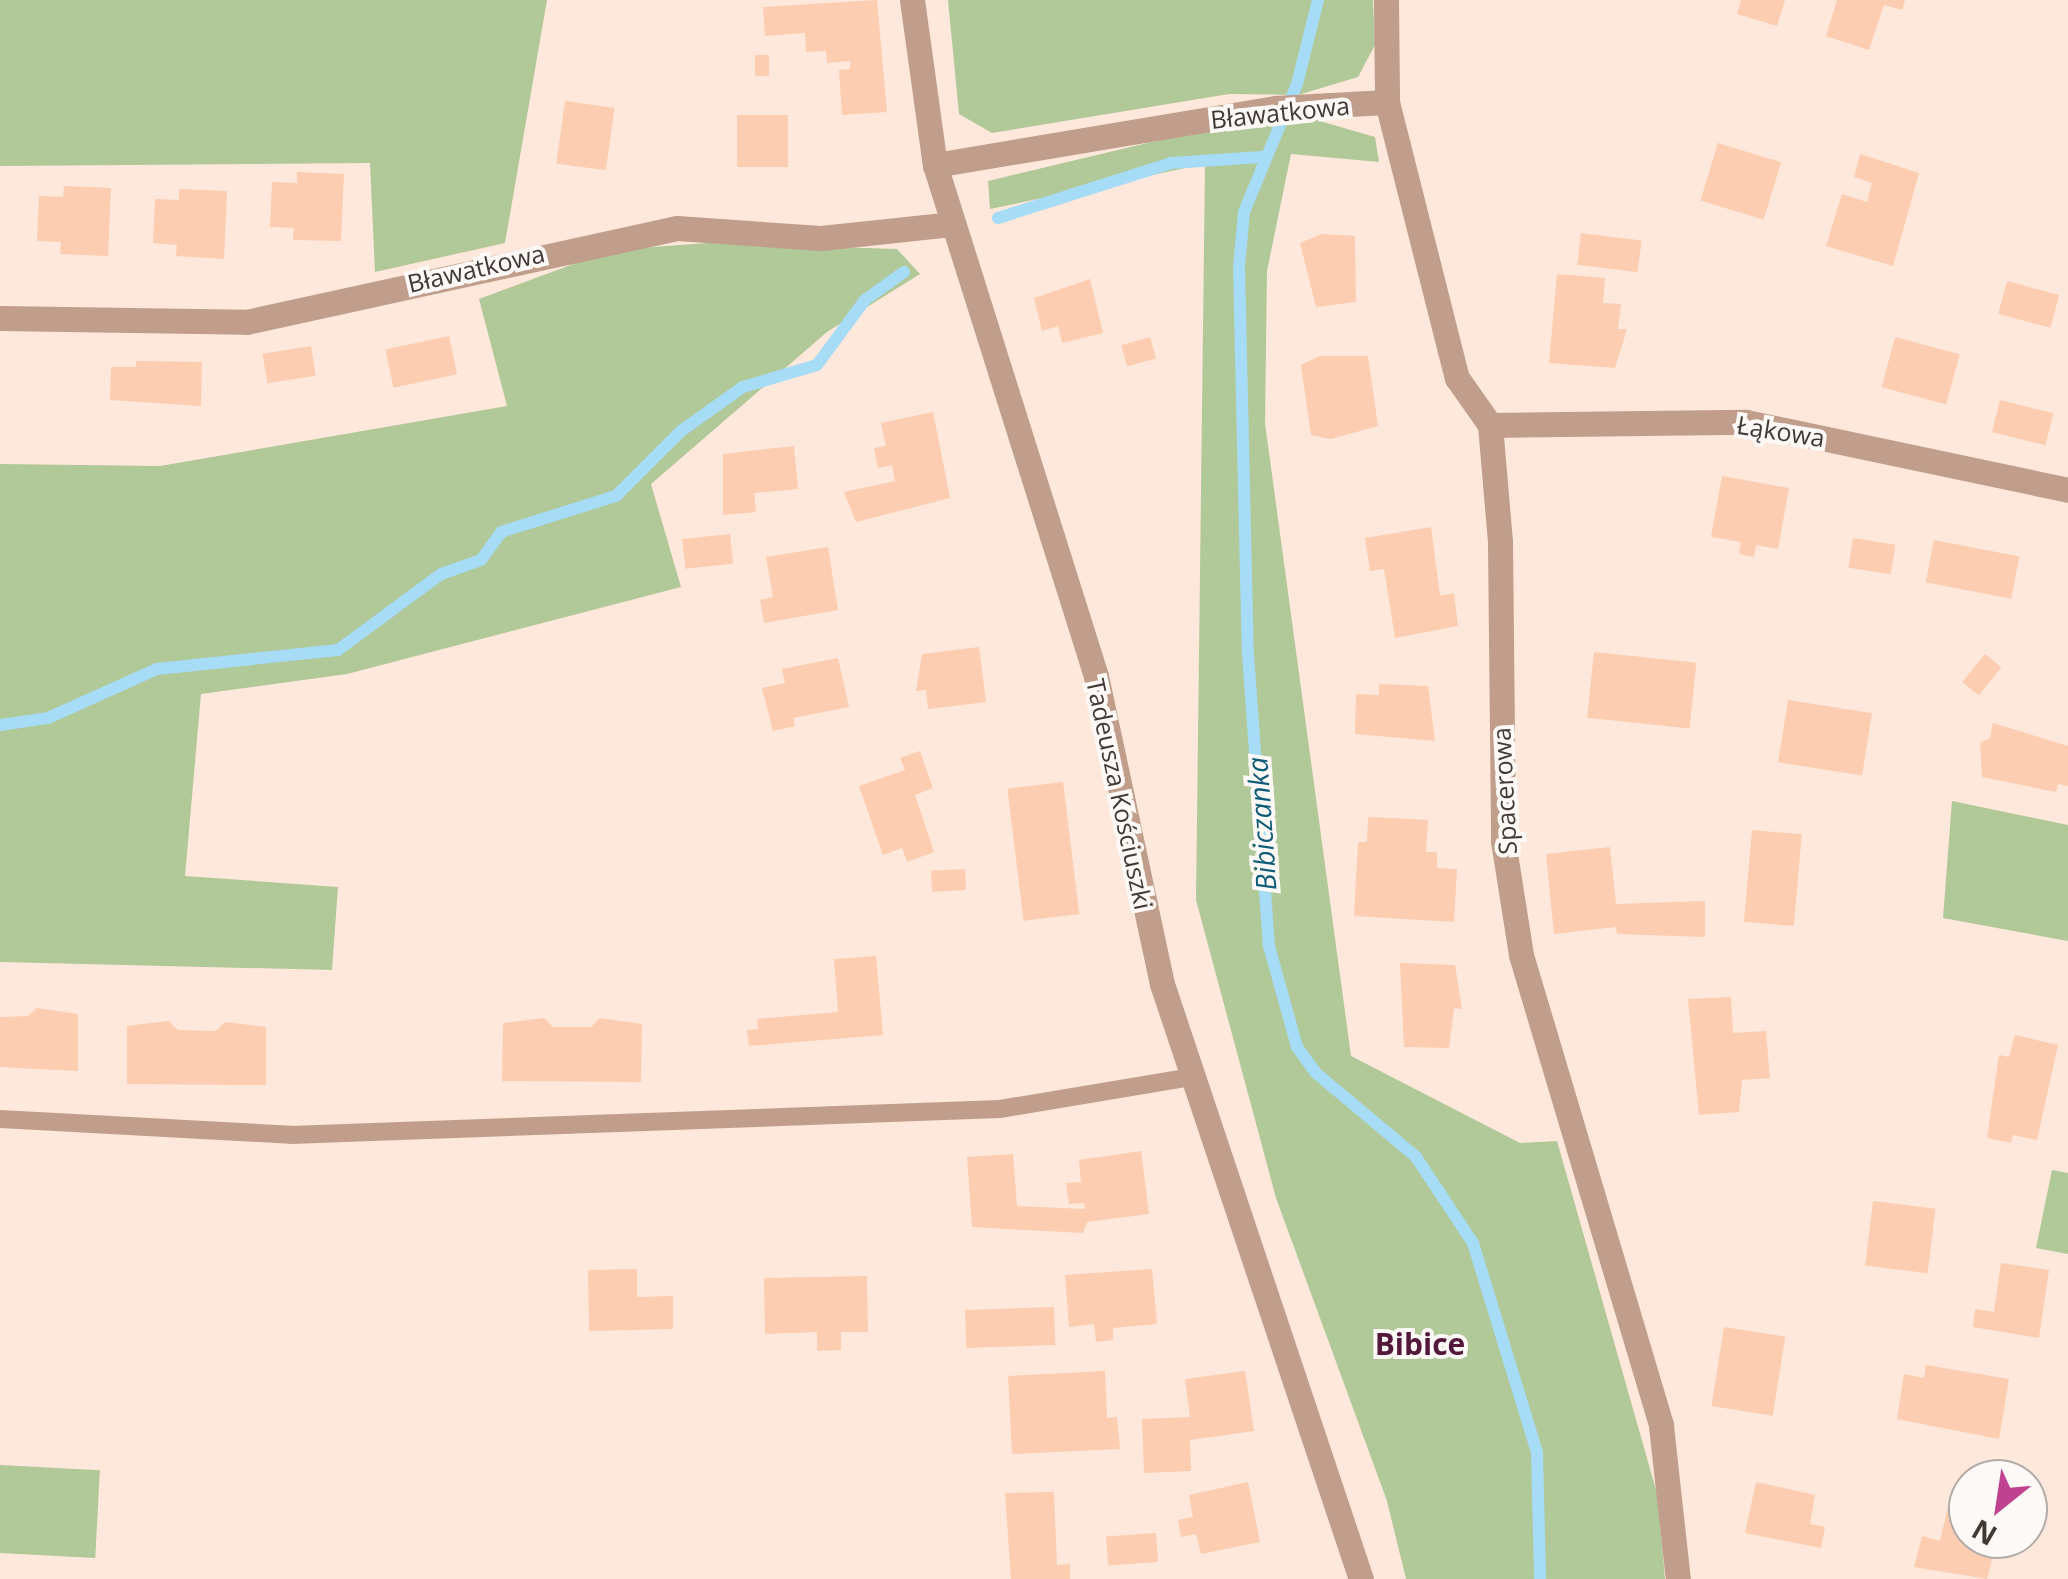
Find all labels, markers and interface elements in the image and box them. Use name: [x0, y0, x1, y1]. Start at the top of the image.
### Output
street label: Bławatkowa: [1209, 90, 1351, 134]
street label: Bławatkowa: [404, 238, 548, 298]
street label: Łąkowa: [1735, 409, 1827, 453]
street label: Tadeusza Kościuszki: [1081, 676, 1159, 912]
street label: Spacerowa: [1486, 727, 1522, 855]
water label: Bibiczanka: [1240, 756, 1282, 892]
district label: Bibice: [1375, 1326, 1465, 1362]
north arrow: [1948, 1459, 2048, 1559]
text: N: [1965, 1511, 2003, 1555]

